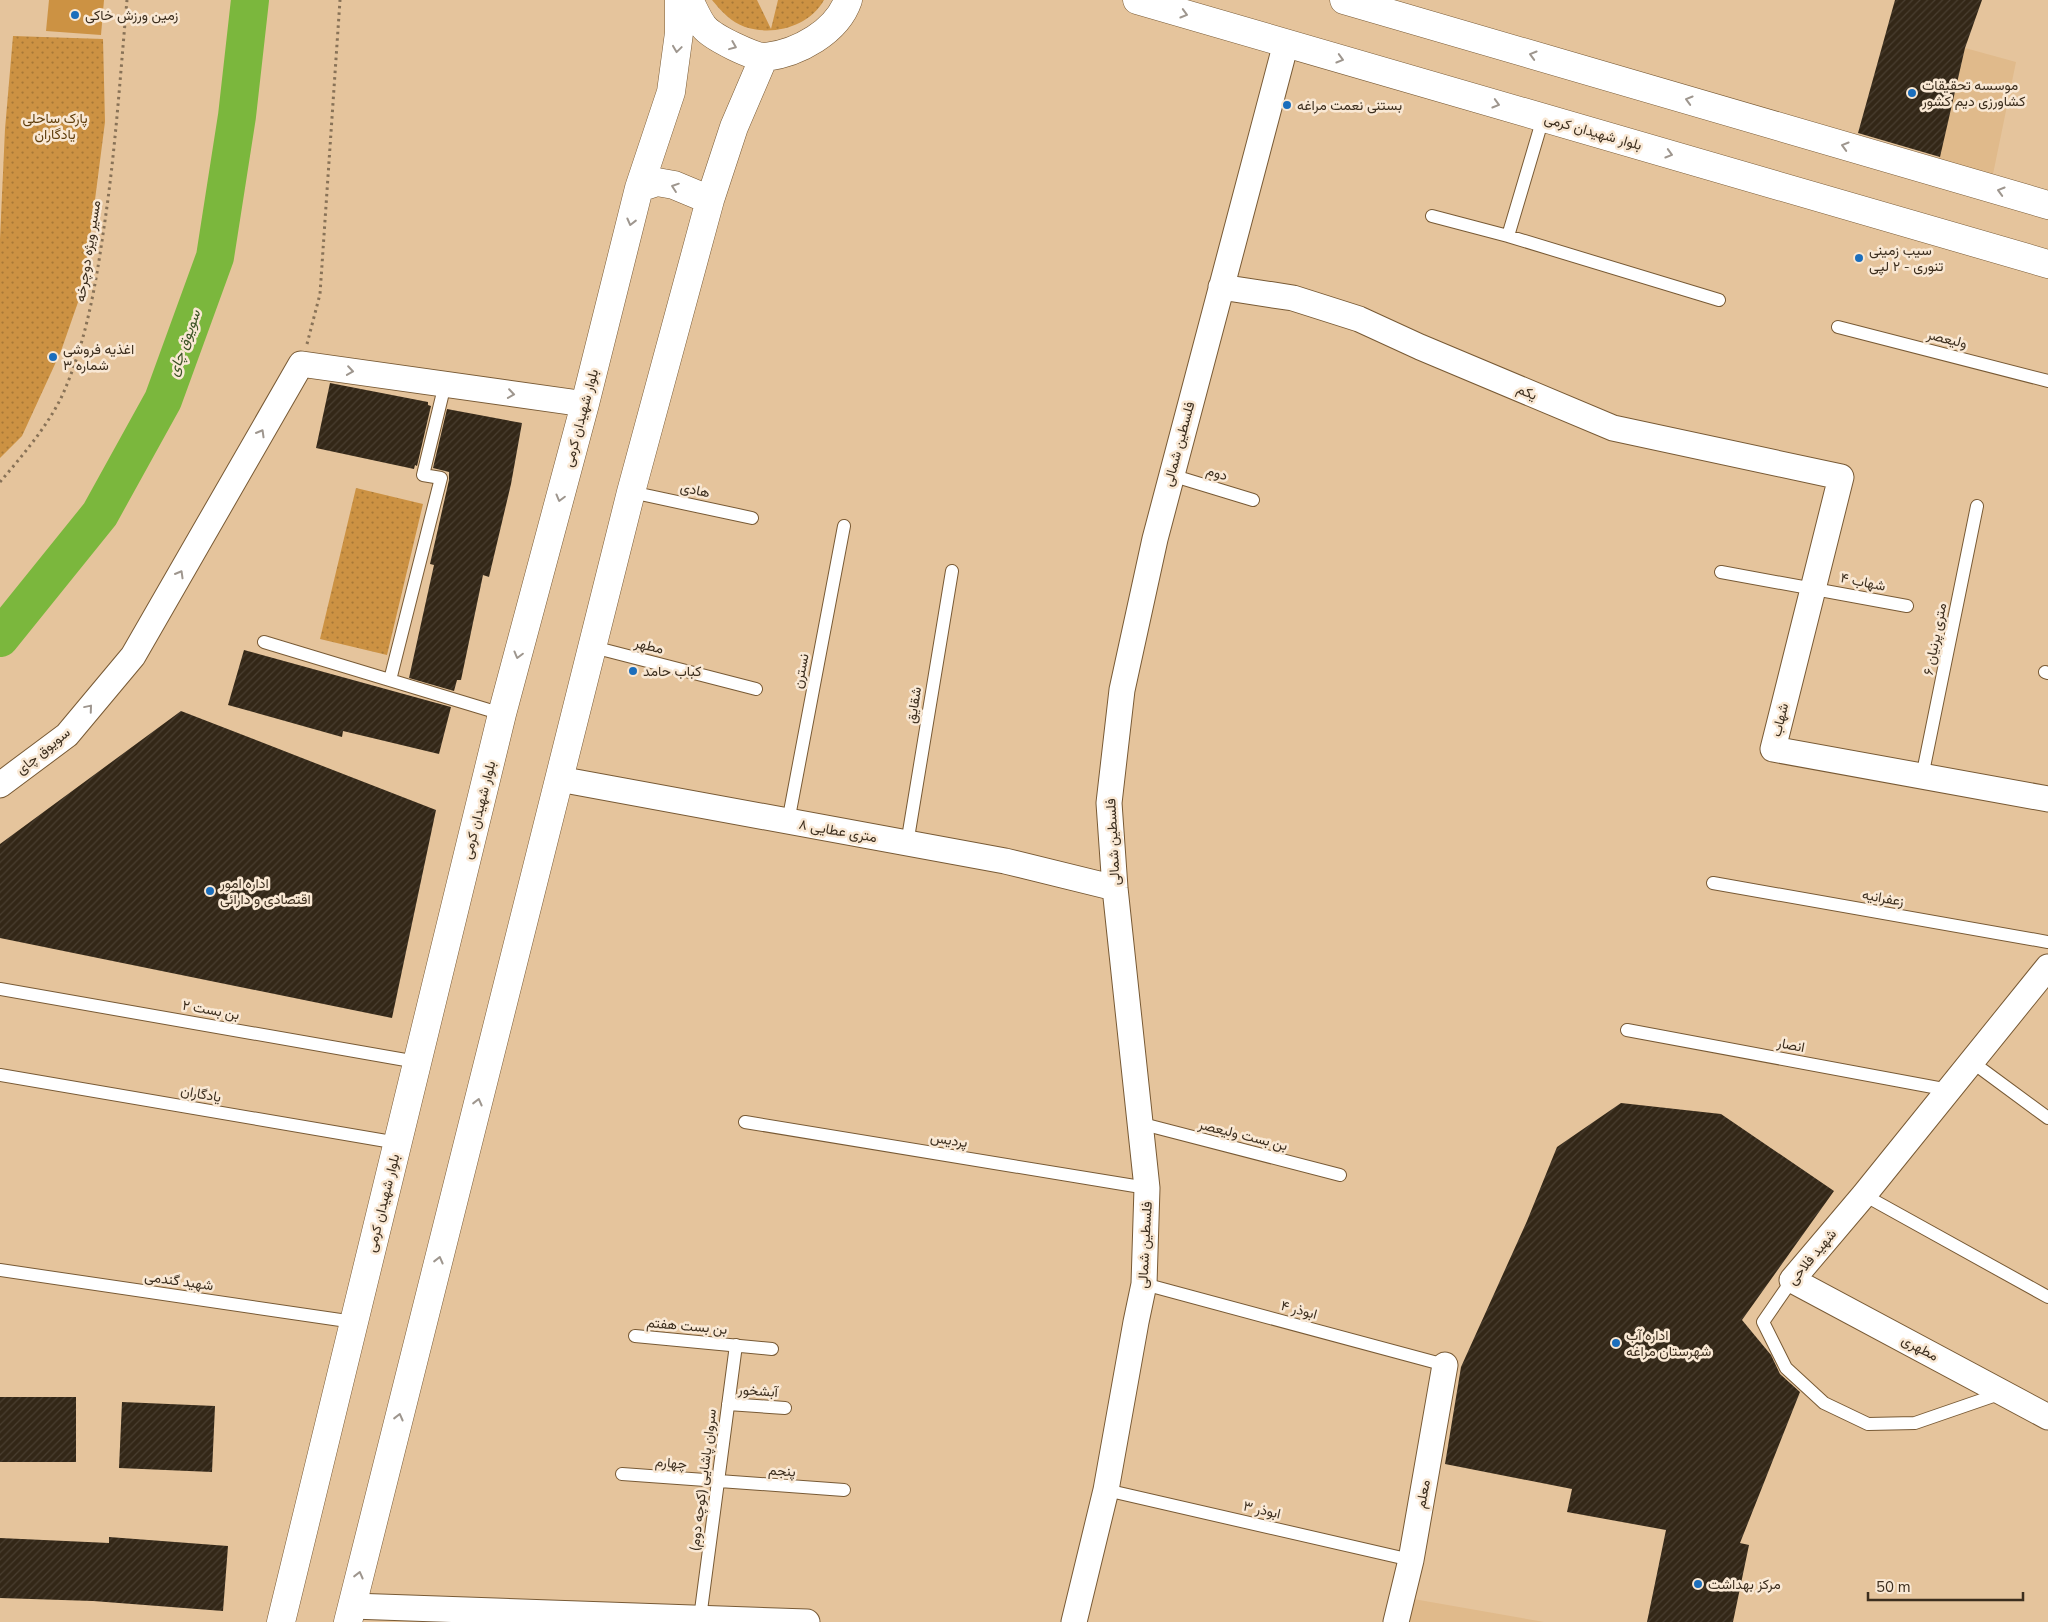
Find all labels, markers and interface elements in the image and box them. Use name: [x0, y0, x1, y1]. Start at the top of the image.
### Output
place label: زمین ورزش خاکی: [85, 6, 179, 25]
one-way arrow: [1180, 8, 1188, 18]
marker: زمین ورزش خاکی: [69, 9, 81, 21]
one-way arrow: [729, 40, 737, 50]
one-way arrow: [672, 45, 683, 53]
one-way arrow: [1529, 50, 1537, 61]
one-way arrow: [1336, 53, 1344, 63]
place label: موسسه تحقیقات کشاورزی دیم کشور: [1921, 76, 2025, 111]
marker: موسسه تحقیقات کشاورزی دیم کشور: [1906, 87, 1918, 99]
place label: بستنی نعمت مراغه: [1297, 96, 1402, 115]
one-way arrow: [1685, 96, 1694, 106]
marker: بستنی نعمت مراغه: [1281, 99, 1293, 111]
one-way arrow: [1492, 99, 1500, 109]
park label: پارک ساحلی یادگاران: [23, 109, 88, 144]
street label: بلوار شهیدان کرمی: [1542, 109, 1644, 155]
one-way arrow: [1842, 141, 1850, 151]
one-way arrow: [1665, 149, 1673, 159]
one-way arrow: [672, 183, 680, 193]
one-way arrow: [1997, 186, 2006, 197]
street label: مسیر ویژه دوچرخه: [71, 199, 105, 303]
one-way arrow: [626, 218, 637, 227]
place label: سیب زمینی تنوری - ۲ لپی: [1869, 241, 1944, 276]
marker: سیب زمینی تنوری - ۲ لپی: [1853, 252, 1865, 264]
water label: سویوق چای: [163, 306, 206, 379]
street label: ولیعصر: [1924, 325, 1969, 353]
place label: اغذیه فروشی شماره ۳: [63, 340, 134, 375]
marker: اغذیه فروشی شماره ۳: [47, 351, 59, 363]
one-way arrow: [345, 365, 354, 375]
street label: بلوار شهیدان کرمی: [559, 367, 603, 469]
street label: یکم: [1514, 379, 1540, 405]
one-way arrow: [506, 388, 515, 398]
street label: فلسطین شمالی: [1159, 399, 1199, 489]
one-way arrow: [255, 430, 265, 439]
street label: دوم: [1204, 461, 1230, 485]
street label: هادی: [678, 478, 712, 502]
one-way arrow: [555, 494, 566, 503]
street label: شهاب ۴: [1839, 568, 1887, 596]
one-way arrow: [174, 570, 184, 579]
street label: ۶ متری پرنیان: [1919, 601, 1951, 677]
street label: مطهر: [632, 633, 666, 659]
one-way arrow: [513, 651, 523, 659]
street label: نسترن: [788, 652, 814, 690]
place label: کباب حامد: [643, 662, 702, 681]
marker: کباب حامد: [627, 665, 639, 677]
street label: شقایق: [902, 685, 926, 725]
street label: شهاب: [1767, 701, 1793, 739]
one-way arrow: [84, 705, 92, 714]
street label: سویوق چای: [12, 723, 74, 779]
street label: بلوار شهیدان کرمی: [458, 759, 500, 861]
street label: فلسطین شمالی: [1101, 798, 1125, 886]
street label: ۸ متری عطایی: [797, 815, 879, 847]
place label: اداره امور اقتصادی و دارائی: [219, 874, 311, 909]
marker: اداره امور اقتصادی و دارائی: [204, 885, 216, 897]
street label: زعفرانیه: [1861, 885, 1906, 911]
street label: بن بست ۲: [181, 996, 241, 1024]
street label: انصار: [1775, 1033, 1806, 1057]
street label: یادگاران: [179, 1081, 223, 1107]
one-way arrow: [472, 1097, 483, 1106]
street label: بن بست ولیعصر: [1195, 1115, 1290, 1155]
street label: پردیس: [929, 1128, 969, 1152]
street label: بلوار شهیدان کرمی: [362, 1152, 404, 1254]
street label: فلسطین شمالی: [1133, 1201, 1157, 1289]
street label: شهید فلاحی: [1783, 1225, 1841, 1289]
one-way arrow: [433, 1255, 444, 1264]
street label: شهید گندمی: [143, 1267, 215, 1295]
street label: ابوذر ۴: [1279, 1296, 1319, 1324]
street label: بن بست هفتم: [646, 1313, 728, 1339]
place label: اداره آب شهرستان مراغه: [1626, 1326, 1711, 1361]
street label: مطهری: [1898, 1330, 1942, 1366]
marker: اداره آب شهرستان مراغه: [1610, 1337, 1622, 1349]
street label: آبشخور: [737, 1380, 780, 1402]
street label: سروان پاشایی (کوچه دوم): [685, 1408, 721, 1552]
one-way arrow: [393, 1413, 404, 1422]
street label: چهارم: [654, 1452, 688, 1474]
street label: پنجم: [768, 1461, 796, 1481]
street label: معلم: [1411, 1478, 1435, 1510]
street label: ابوذر ۳: [1241, 1496, 1283, 1524]
scale bar: [1868, 1570, 2023, 1602]
one-way arrow: [354, 1571, 364, 1579]
place label: مرکز بهداشت: [1708, 1575, 1781, 1594]
text: 50 m: [1876, 1577, 1911, 1597]
marker: مرکز بهداشت: [1692, 1578, 1704, 1590]

